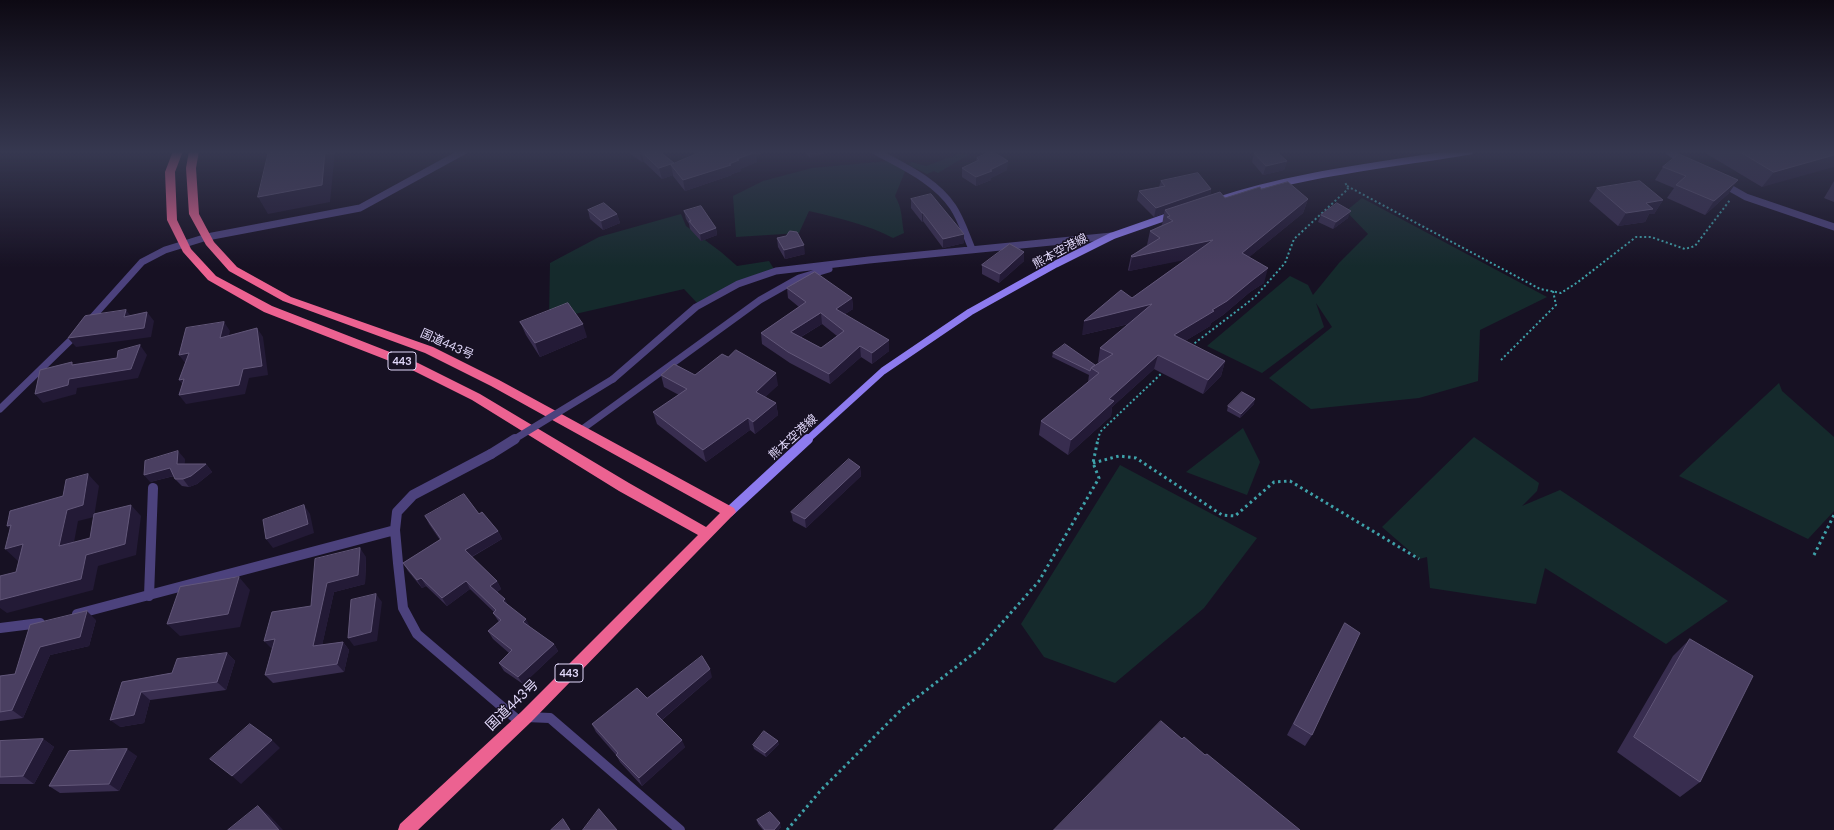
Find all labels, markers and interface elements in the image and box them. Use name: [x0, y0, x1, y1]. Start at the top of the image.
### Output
street label: 熊本空港線: [1030, 231, 1090, 271]
street label: 国道443号: [418, 326, 476, 362]
road number: 443: [388, 352, 416, 370]
street label: 熊本空港線: [766, 412, 820, 462]
road number: 443: [555, 664, 583, 682]
street label: 国道443号: [482, 676, 542, 734]

